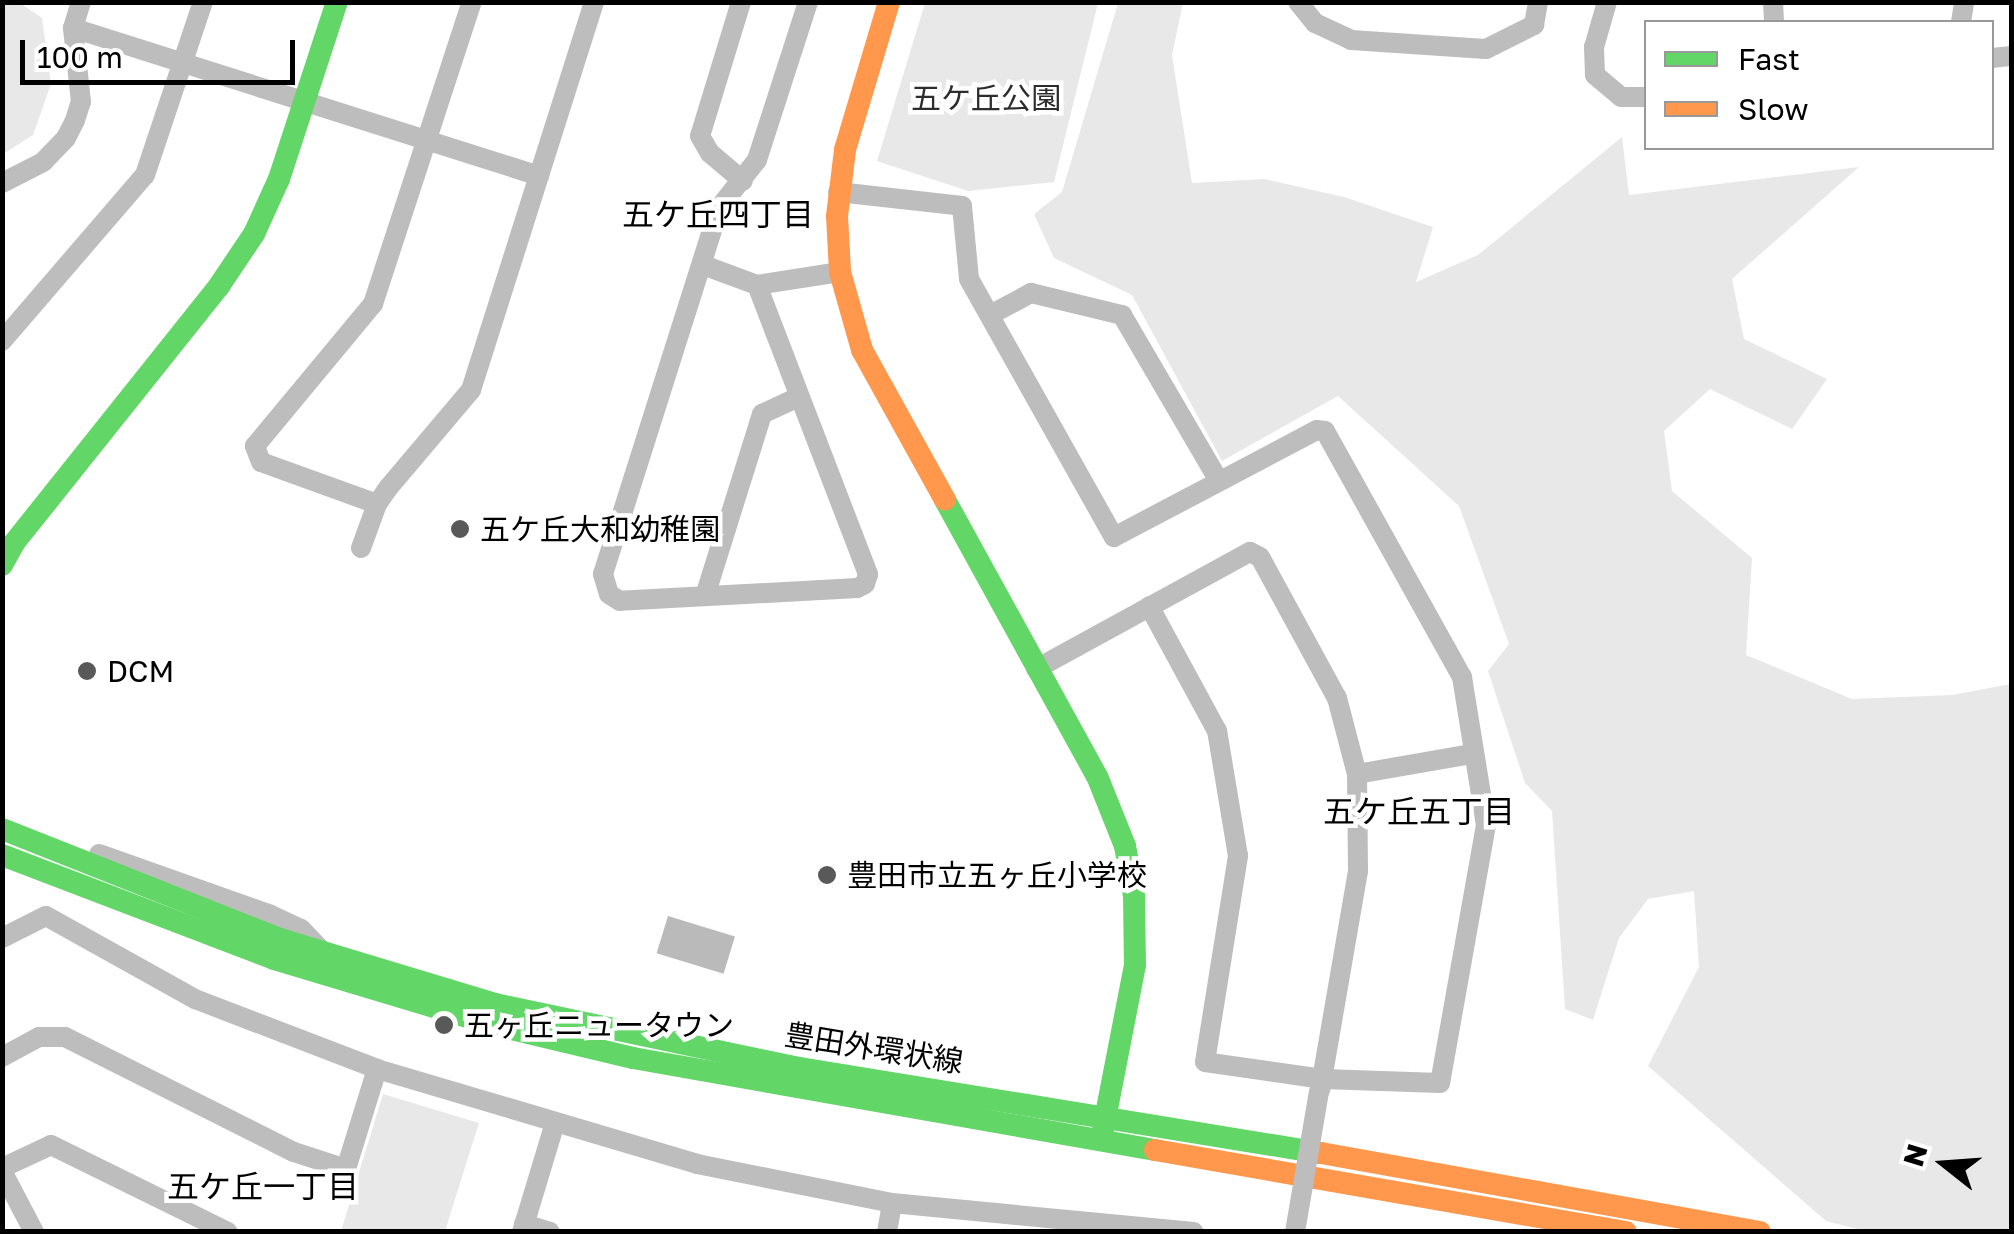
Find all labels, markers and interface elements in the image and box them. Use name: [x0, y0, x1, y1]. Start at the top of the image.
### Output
scale bar: [25, 20, 300, 82]
legend: [1644, 20, 1994, 150]
text: 100 m: [37, 39, 123, 75]
text: Fast: [1738, 41, 1800, 77]
park label: 五ケ丘公園: [911, 80, 1061, 116]
text: Slow: [1738, 91, 1809, 127]
district label: 五ケ丘四丁目: [622, 195, 814, 233]
place label: 五ケ丘大和幼稚園: [480, 511, 720, 547]
marker: 五ケ丘大和幼稚園: [449, 518, 471, 540]
place label: DCM: [107, 653, 174, 689]
marker: DCM: [76, 660, 98, 682]
district label: 五ケ丘五丁目: [1323, 792, 1515, 830]
place label: 豊田市立五ヶ丘小学校: [847, 857, 1147, 893]
marker: 豊田市立五ヶ丘小学校: [816, 864, 838, 886]
place label: 五ヶ丘ニュータウン: [464, 1007, 734, 1043]
marker: 五ヶ丘ニュータウン: [433, 1014, 455, 1036]
street label: 豊田外環状線: [782, 1016, 966, 1080]
north arrow: [1894, 1114, 1994, 1214]
text: N: [1896, 1140, 1934, 1170]
district label: 五ケ丘一丁目: [167, 1167, 359, 1205]

